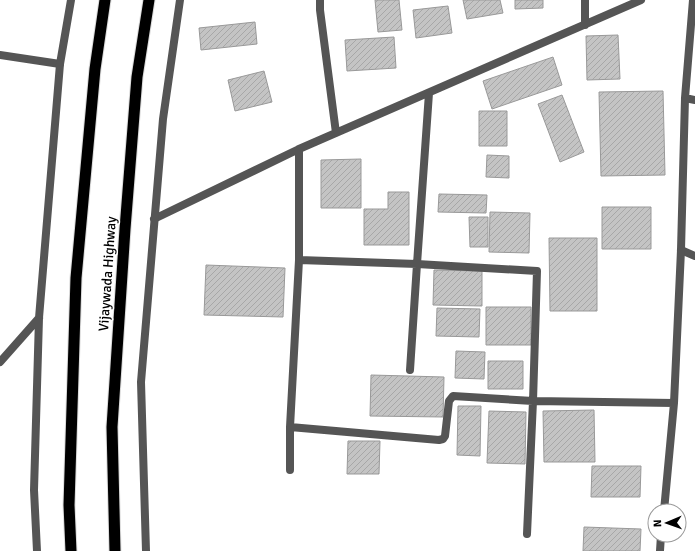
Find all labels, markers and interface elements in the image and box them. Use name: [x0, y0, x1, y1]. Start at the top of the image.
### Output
street label: Vijaywada Highway: [95, 215, 120, 332]
north arrow: [647, 503, 687, 543]
text: N: [651, 519, 664, 527]

